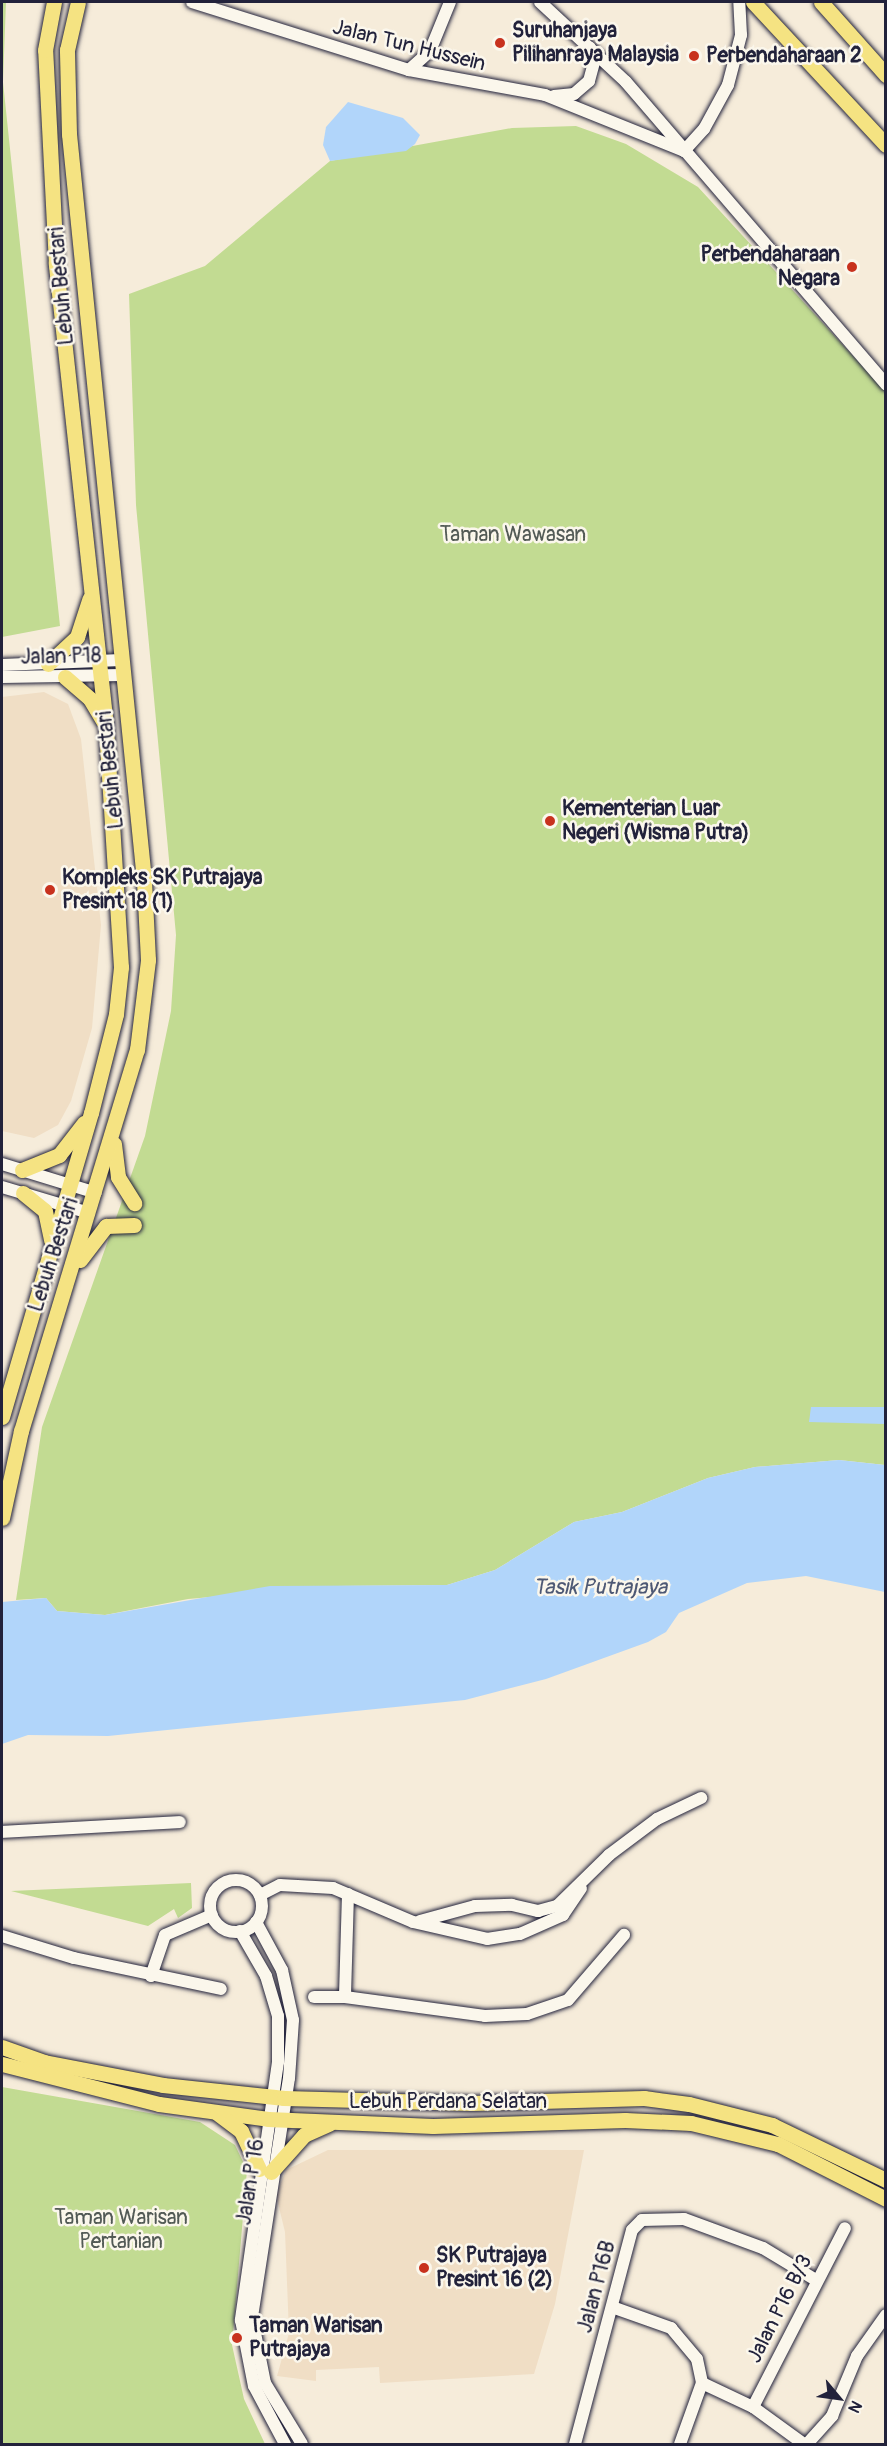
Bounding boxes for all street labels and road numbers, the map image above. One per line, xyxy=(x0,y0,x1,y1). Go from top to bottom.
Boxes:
street label: Jalan Tun Hussein xyxy=(330,15,488,77)
street label: Lebuh Bestari xyxy=(44,226,80,346)
street label: Jalan P18 xyxy=(20,644,102,670)
street label: Lebuh Bestari xyxy=(92,710,130,830)
street label: Lebuh Bestari xyxy=(24,1195,84,1315)
street label: Lebuh Perdana Selatan xyxy=(349,2089,547,2115)
street label: Jalan P 16 xyxy=(232,2137,270,2227)
street label: Jalan P16B xyxy=(573,2238,621,2336)
street label: Jalan P16 B/3 xyxy=(742,2251,818,2367)

